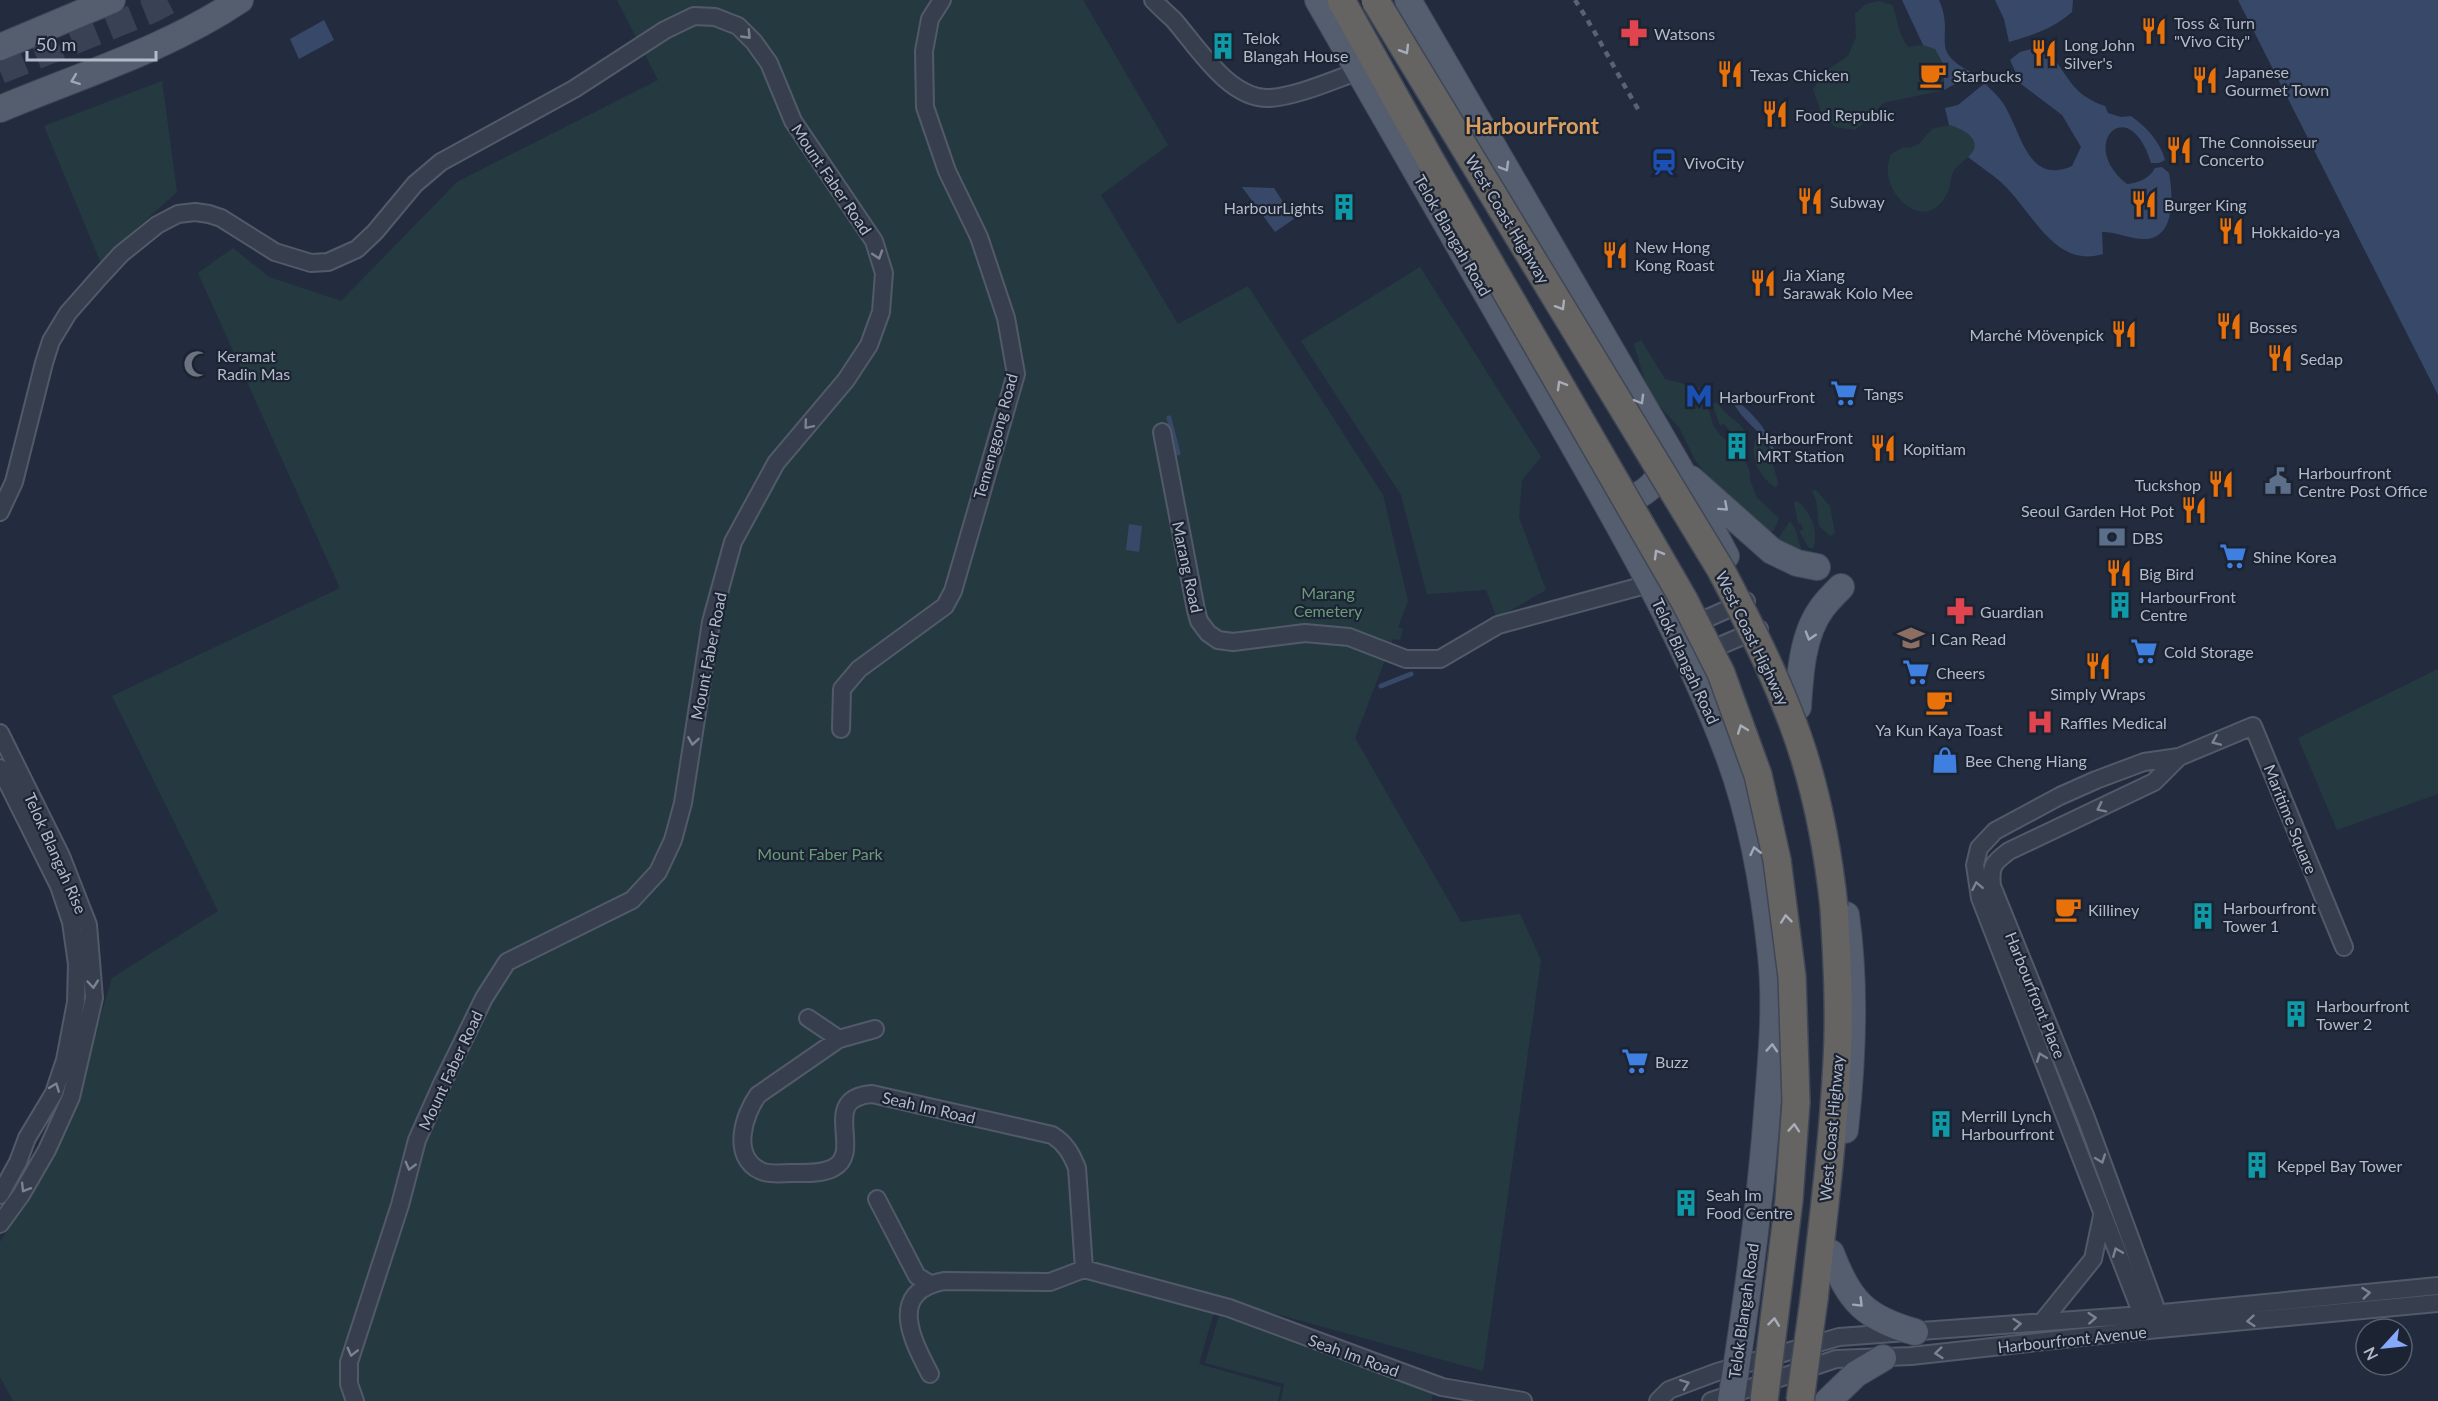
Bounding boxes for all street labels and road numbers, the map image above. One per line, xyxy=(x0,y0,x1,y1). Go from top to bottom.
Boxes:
street label: Mount Faber Road xyxy=(788,120,876,238)
street label: West Coast Highway xyxy=(1462,151,1554,287)
street label: Telok Blangah Road xyxy=(1411,171,1495,299)
street label: Temenggong Road xyxy=(969,371,1021,501)
street label: Marang Road xyxy=(1169,520,1207,614)
street label: West Coast Highway xyxy=(1712,568,1794,709)
street label: Mount Faber Road xyxy=(686,591,730,721)
street label: Telok Blangah Road xyxy=(1649,595,1723,727)
street label: Maritime Square xyxy=(2260,762,2322,876)
street label: Telok Blangah Rise xyxy=(21,790,91,916)
street label: Harbourfront Place xyxy=(2002,929,2070,1061)
street label: Mount Faber Road xyxy=(414,1007,486,1133)
street label: West Coast Highway xyxy=(1815,1053,1847,1202)
street label: Seah Im Road xyxy=(880,1087,978,1127)
street label: Telok Blangah Road xyxy=(1724,1242,1762,1380)
street label: Harbourfront Avenue xyxy=(1997,1322,2147,1356)
street label: Seah Im Road xyxy=(1306,1330,1402,1380)

